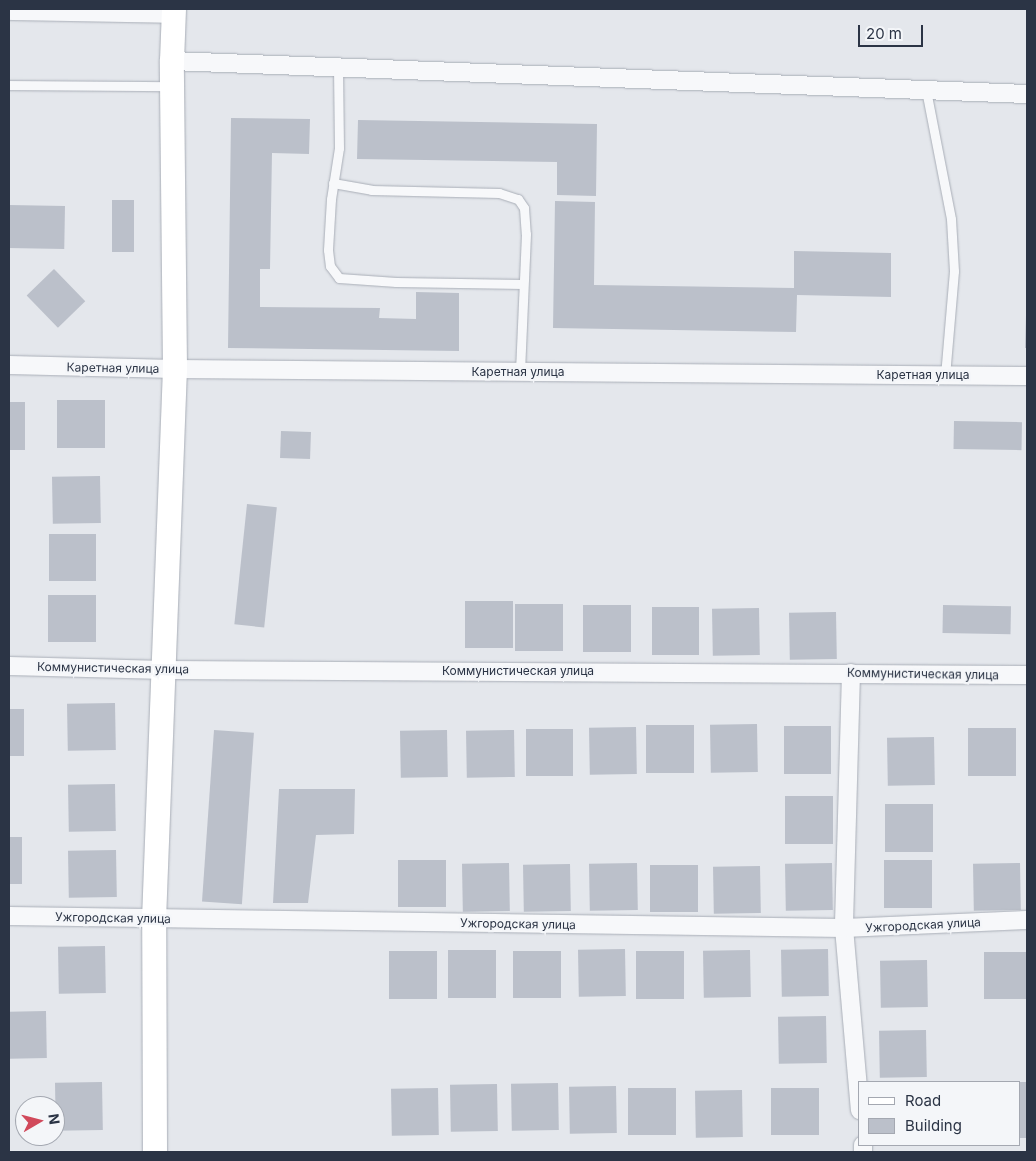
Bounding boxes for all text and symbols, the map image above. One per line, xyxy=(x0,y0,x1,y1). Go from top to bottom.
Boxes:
scale bar xyxy=(861,15,926,47)
text: 20 m xyxy=(866,24,902,43)
street label: Каретная улица xyxy=(66,360,160,376)
street label: Каретная улица xyxy=(472,365,564,379)
street label: Каретная улица xyxy=(877,368,969,382)
street label: Коммунистическая улица xyxy=(37,659,189,677)
street label: Коммунистическая улица xyxy=(442,664,594,678)
street label: Коммунистическая улица xyxy=(847,665,999,683)
street label: Ужгородская улица xyxy=(55,910,171,926)
street label: Ужгородская улица xyxy=(865,915,981,935)
street label: Ужгородская улица xyxy=(460,916,576,932)
legend xyxy=(858,1081,1021,1146)
text: Road xyxy=(905,1091,941,1110)
north arrow xyxy=(15,1096,65,1146)
text: N xyxy=(45,1113,64,1125)
text: Building xyxy=(905,1116,962,1135)

